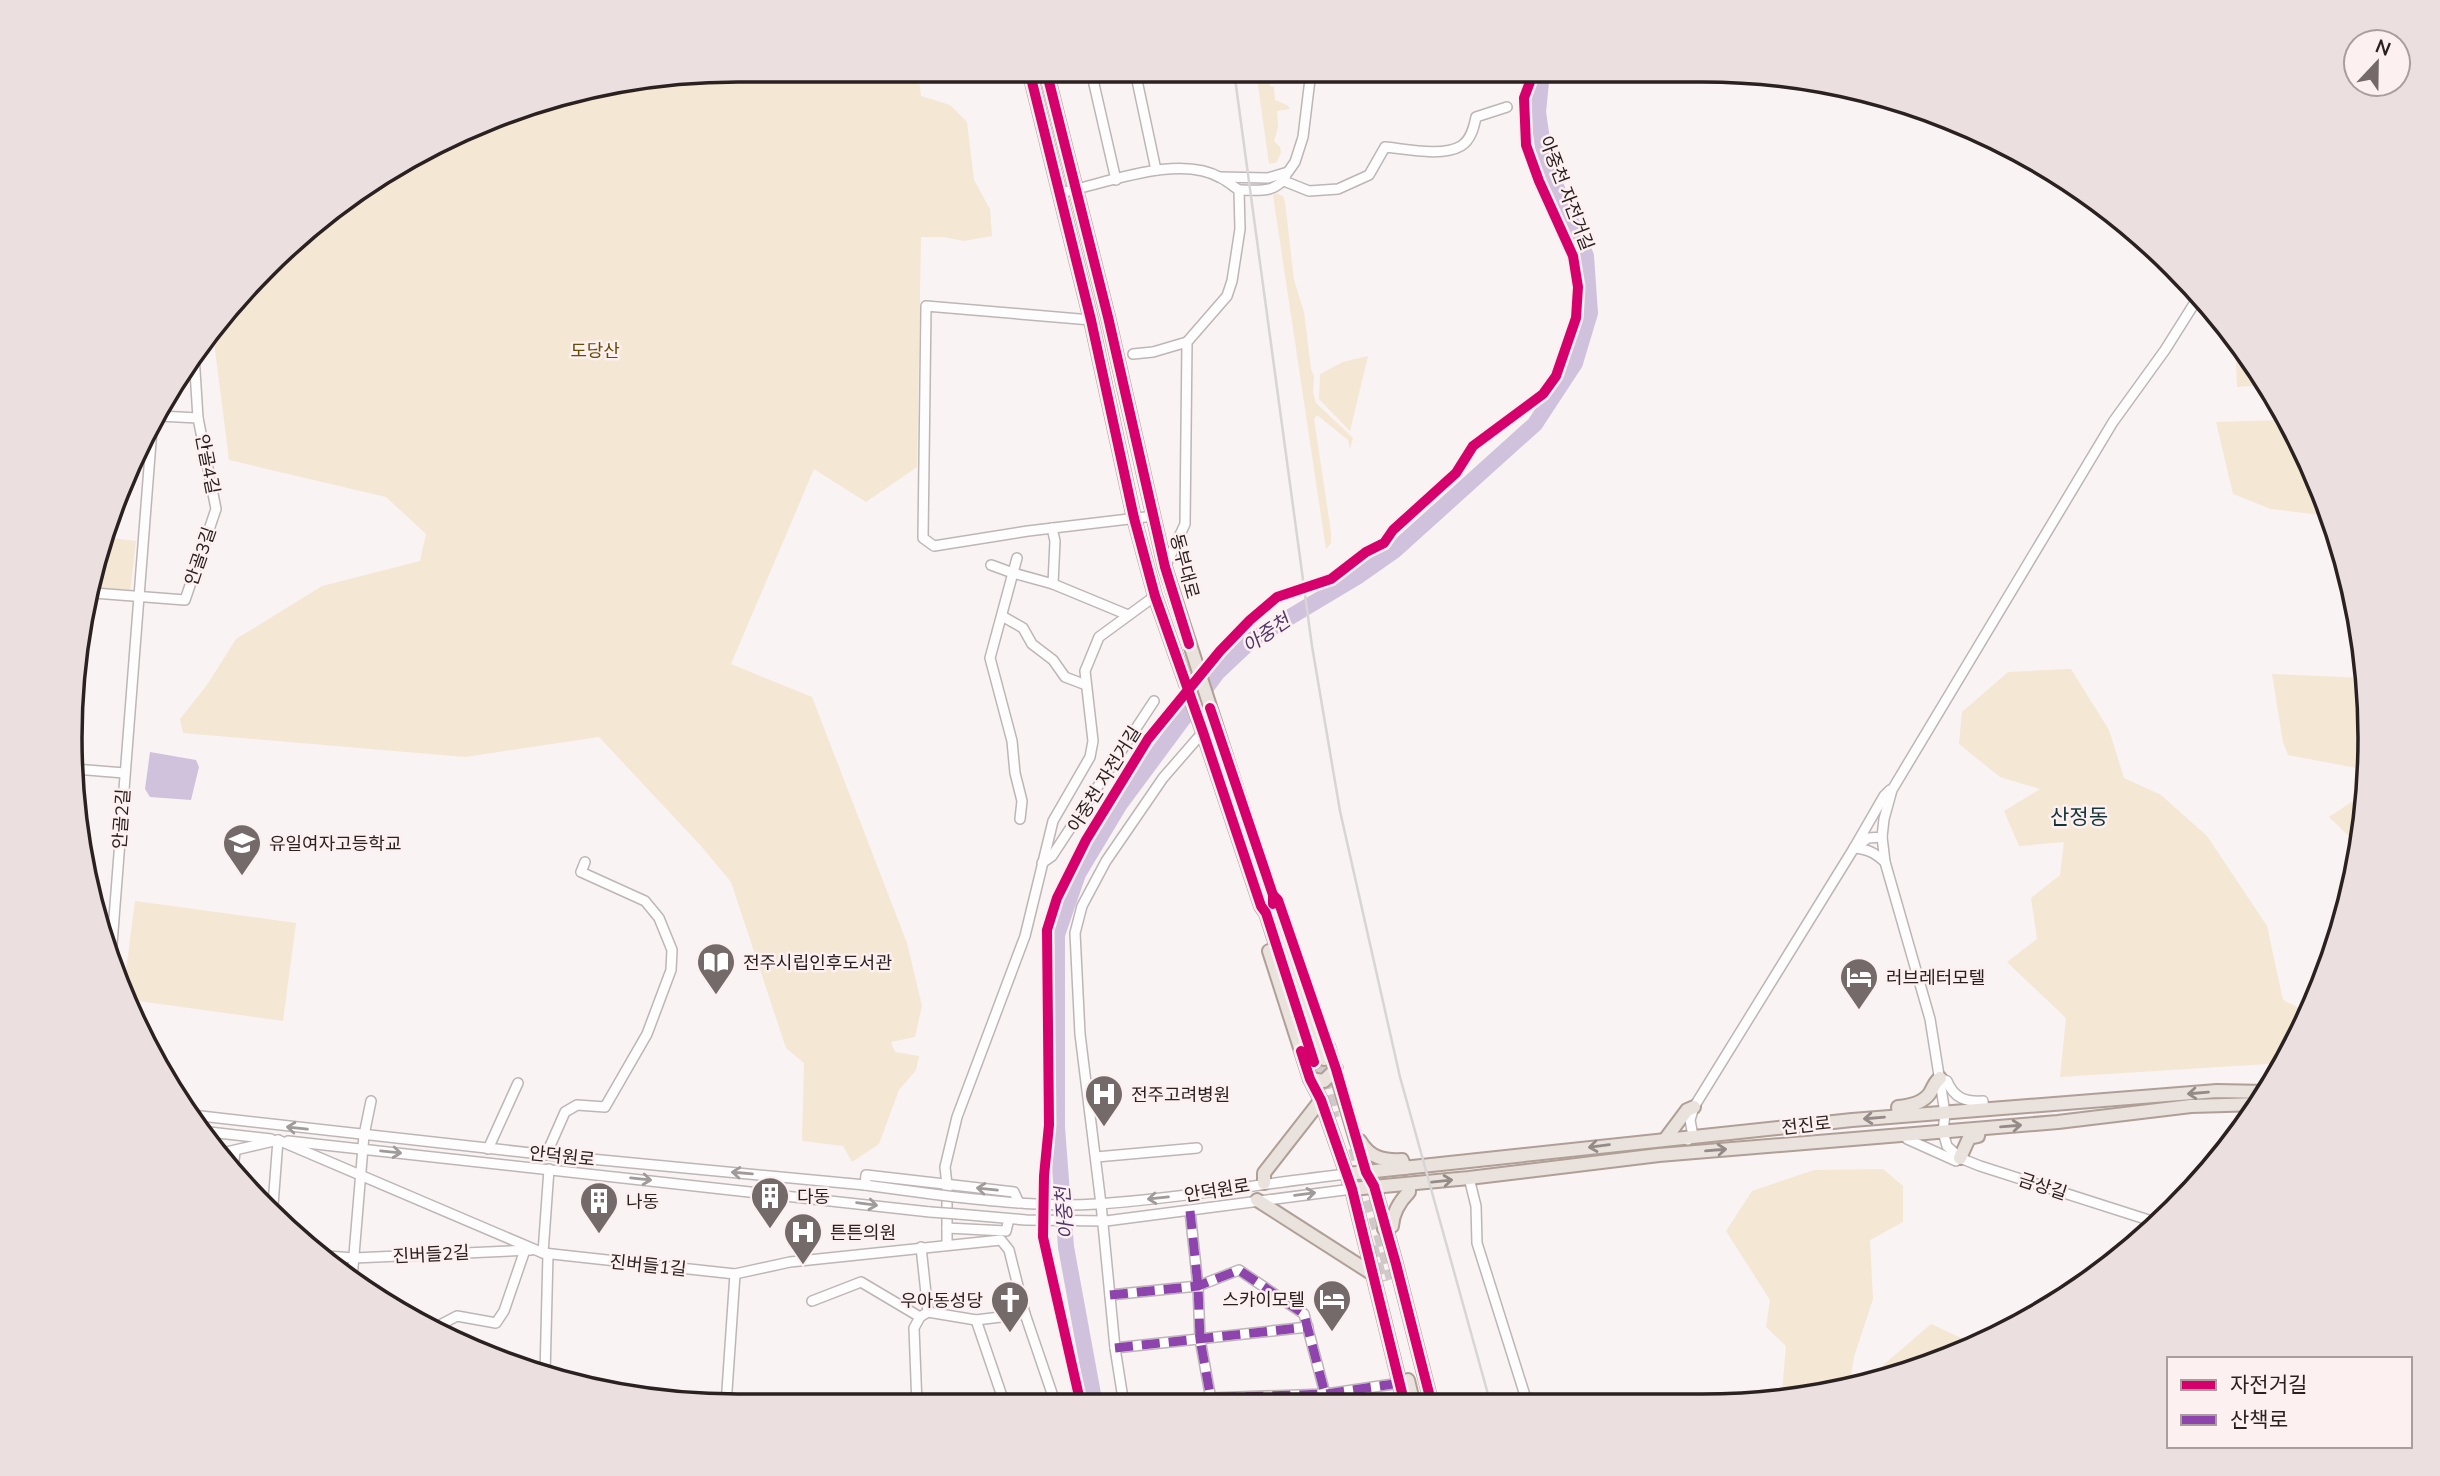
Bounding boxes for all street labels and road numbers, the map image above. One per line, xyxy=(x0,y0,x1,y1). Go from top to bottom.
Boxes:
street label: 아중천 자전거길 xyxy=(1535,133,1599,253)
street label: 안골4길 xyxy=(191,432,225,496)
street label: 안골3길 xyxy=(179,524,221,588)
street label: 동부대로 xyxy=(1165,531,1205,601)
street label: 아중천 자전거길 xyxy=(1062,722,1146,836)
street label: 안골2길 xyxy=(107,788,135,850)
street label: 전진로 xyxy=(1780,1111,1832,1139)
street label: 안덕원로 xyxy=(528,1141,596,1171)
street label: 금상길 xyxy=(2016,1167,2070,1205)
street label: 안덕원로 xyxy=(1182,1173,1252,1207)
street label: 진버들2길 xyxy=(392,1240,470,1268)
street label: 진버들1길 xyxy=(608,1250,688,1280)

